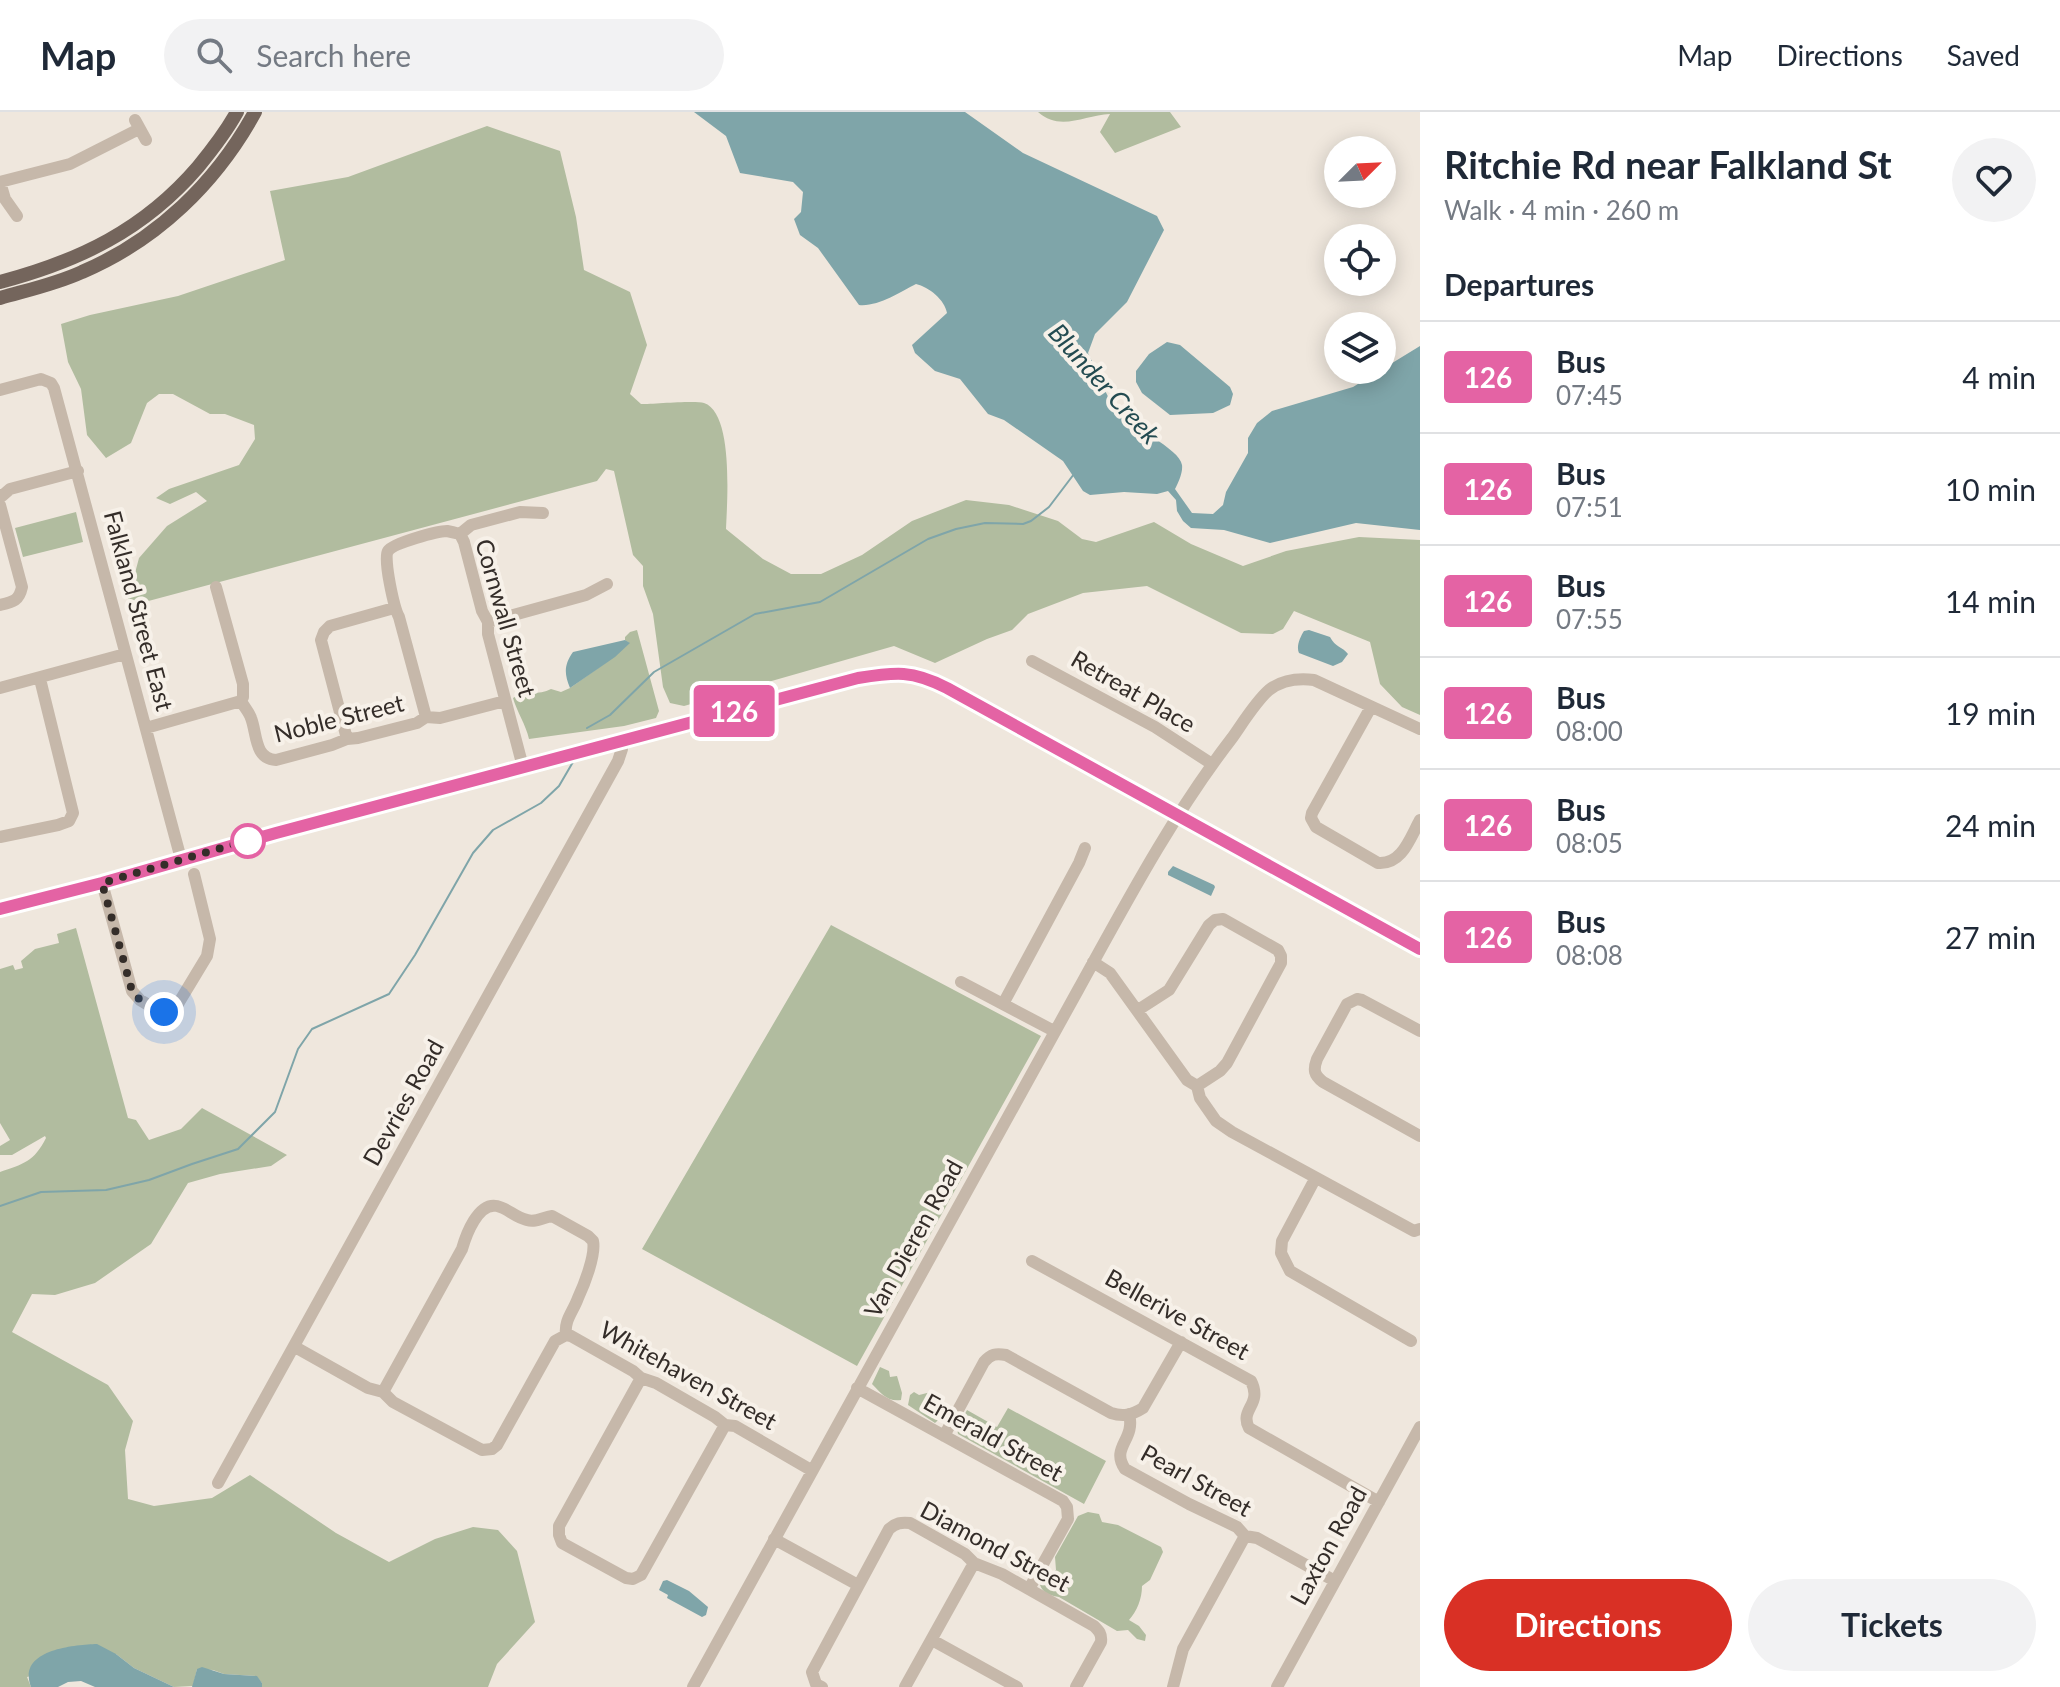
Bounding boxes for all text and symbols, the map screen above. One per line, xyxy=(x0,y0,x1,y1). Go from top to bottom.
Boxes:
search box xyxy=(164,19,724,91)
text: Map xyxy=(40,32,116,78)
icon: search xyxy=(192,33,236,77)
text: Search here xyxy=(256,37,411,73)
text: Map xyxy=(1677,38,1732,72)
text: Directions xyxy=(1776,38,1903,72)
text: Saved xyxy=(1947,38,2020,72)
north arrow xyxy=(1324,136,1396,208)
map controls xyxy=(1324,136,1396,384)
button: heart xyxy=(1952,138,2036,222)
text: Ritchie Rd near Falkland St xyxy=(1444,141,1892,187)
text: Walk · 4 min · 260 m xyxy=(1444,194,1679,226)
button: locate xyxy=(1324,224,1396,296)
text: Departures xyxy=(1444,266,1594,302)
button: layers xyxy=(1324,312,1396,384)
water label: Blunder Creek xyxy=(1042,316,1168,451)
text: Bus xyxy=(1556,343,1606,379)
text: 4 min xyxy=(1962,359,2036,395)
text: 126 xyxy=(1464,360,1512,394)
text: 07:45 xyxy=(1556,379,1623,411)
text: Bus xyxy=(1556,455,1606,491)
text: 10 min xyxy=(1945,471,2036,507)
text: 126 xyxy=(1464,472,1512,506)
text: 07:51 xyxy=(1556,491,1623,523)
street label: Falkland Street East xyxy=(99,507,180,714)
street label: Cornwall Street xyxy=(470,535,543,700)
text: Bus xyxy=(1556,567,1606,603)
text: 14 min xyxy=(1945,583,2036,619)
text: 126 xyxy=(1464,584,1512,618)
text: 07:55 xyxy=(1556,603,1623,635)
street label: Retreat Place xyxy=(1066,643,1201,738)
text: Bus xyxy=(1556,679,1606,715)
line badge: 126 xyxy=(688,685,780,737)
street label: Noble Street xyxy=(271,687,407,748)
text: 126 xyxy=(710,694,758,728)
text: 19 min xyxy=(1945,695,2036,731)
text: 126 xyxy=(1464,696,1512,730)
text: 08:00 xyxy=(1556,715,1623,747)
text: Bus xyxy=(1556,791,1606,827)
text: 24 min xyxy=(1945,807,2036,843)
text: 126 xyxy=(1464,808,1512,842)
unlabelled marker xyxy=(231,824,265,858)
text: 08:05 xyxy=(1556,827,1623,859)
text: Bus xyxy=(1556,903,1606,939)
text: 27 min xyxy=(1945,919,2036,955)
text: 126 xyxy=(1464,920,1512,954)
text: 08:08 xyxy=(1556,939,1623,971)
your location xyxy=(144,992,184,1032)
street label: Devries Road xyxy=(356,1034,449,1170)
street label: Van Dieren Road xyxy=(857,1154,968,1322)
street label: Bellerive Street xyxy=(1100,1262,1255,1365)
street label: Whitehaven Street xyxy=(595,1314,783,1435)
street label: Emerald Street xyxy=(919,1386,1069,1487)
street label: Pearl Street xyxy=(1136,1437,1257,1522)
street label: Laxton Road xyxy=(1283,1481,1372,1610)
street label: Diamond Street xyxy=(916,1494,1076,1597)
button: Directions xyxy=(1444,1579,1732,1671)
button: Tickets xyxy=(1748,1579,2036,1671)

